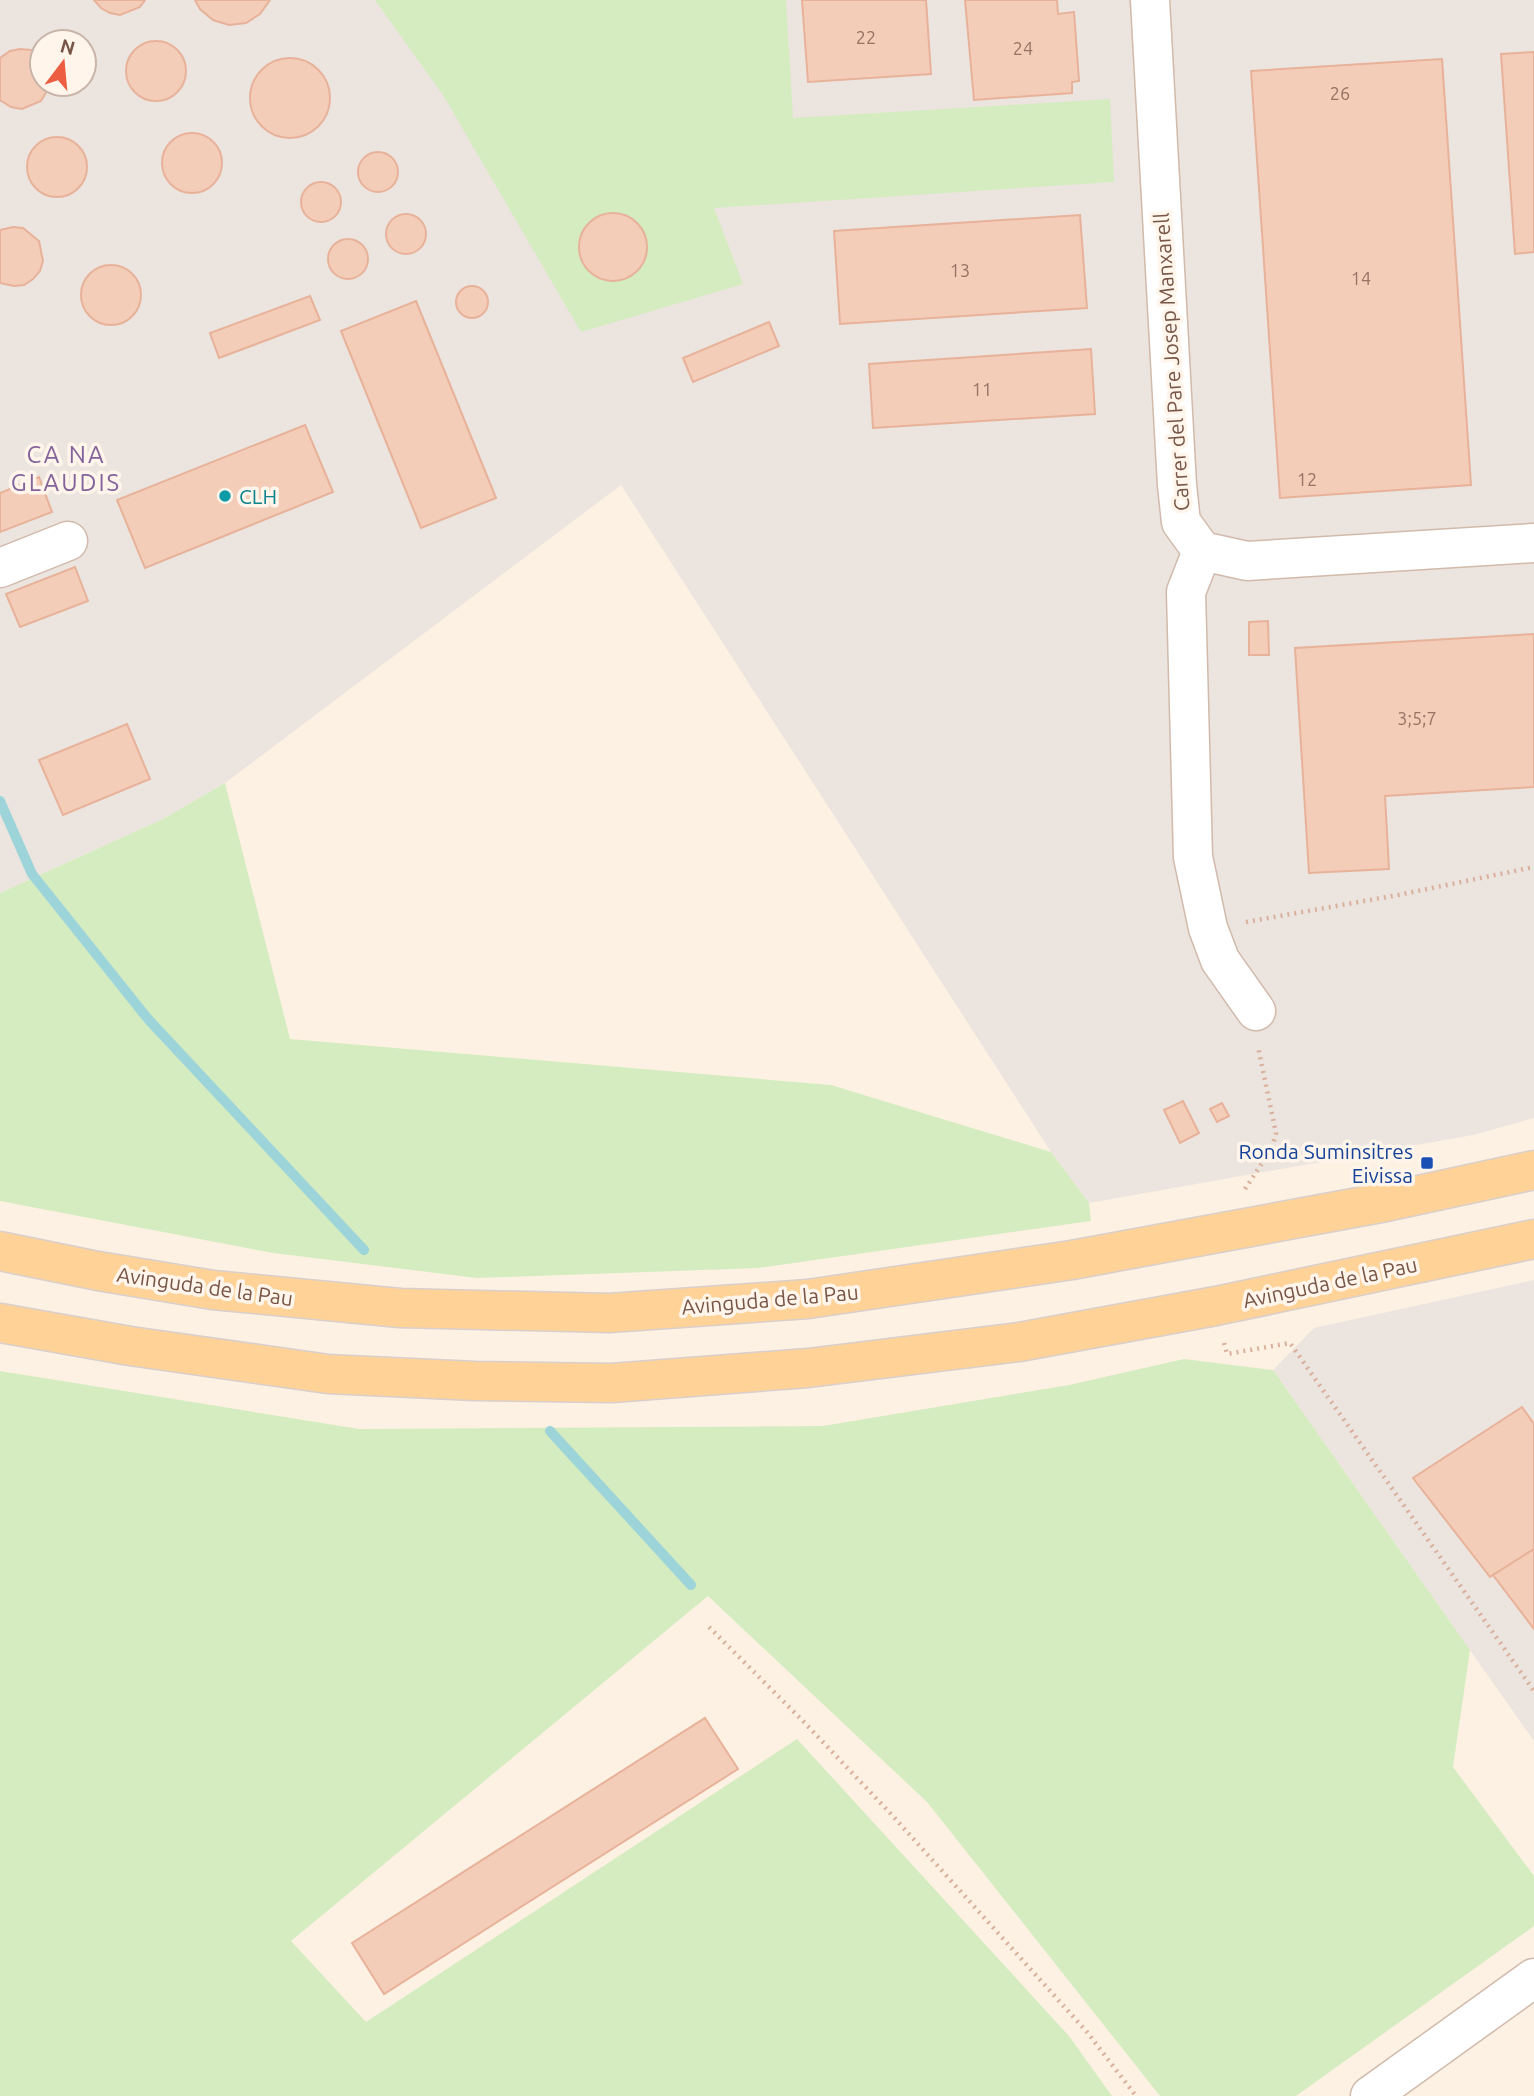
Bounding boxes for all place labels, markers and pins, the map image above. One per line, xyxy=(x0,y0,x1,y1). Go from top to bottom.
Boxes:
place label: CLH xyxy=(239,484,277,508)
marker: CLH xyxy=(217,488,233,504)
place label: Ronda Suminsitres Eivissa xyxy=(1238,1139,1413,1187)
marker: Ronda Suminsitres Eivissa xyxy=(1419,1155,1435,1171)

